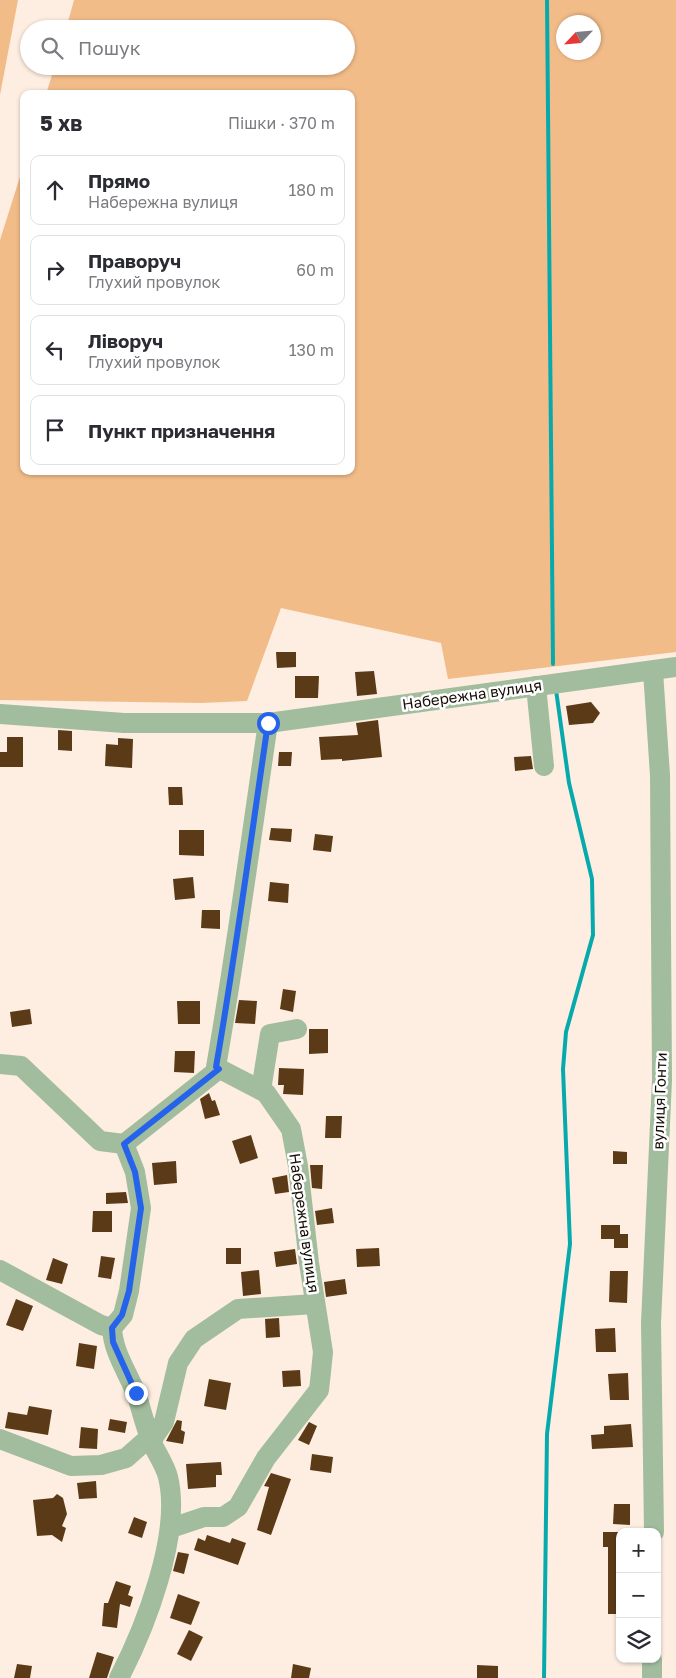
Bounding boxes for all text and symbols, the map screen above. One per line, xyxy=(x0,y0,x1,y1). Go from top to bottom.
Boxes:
north arrow xyxy=(556,15,601,60)
search box xyxy=(20,20,355,75)
icon: search xyxy=(38,34,66,62)
text: Пошук xyxy=(78,36,141,59)
text: 5 хв xyxy=(40,110,82,136)
text: Пішки · 370 m xyxy=(228,113,335,133)
text: Прямо xyxy=(88,169,150,192)
icon: ahead xyxy=(41,176,69,204)
text: 180 m xyxy=(288,180,334,200)
text: Набережна вулиця xyxy=(88,192,238,212)
text: Праворуч xyxy=(88,249,181,272)
icon: right xyxy=(41,256,69,284)
text: 60 m xyxy=(296,260,334,280)
text: Глухий провулок xyxy=(88,272,221,292)
text: Ліворуч xyxy=(88,329,163,352)
icon: left xyxy=(41,336,69,364)
text: 130 m xyxy=(289,340,334,360)
text: Глухий провулок xyxy=(88,352,221,372)
icon: arrive xyxy=(41,416,69,444)
text: Пункт призначення xyxy=(88,419,275,442)
street label: Набережна вулиця xyxy=(401,675,543,713)
route start xyxy=(257,712,280,735)
street label: вулиця Гонти xyxy=(648,1052,670,1150)
street label: Набережна вулиця xyxy=(286,1152,324,1294)
route end xyxy=(125,1382,148,1405)
map controls xyxy=(616,1528,661,1663)
button: + xyxy=(616,1528,661,1573)
button: − xyxy=(616,1573,661,1618)
button: layers xyxy=(616,1618,661,1663)

